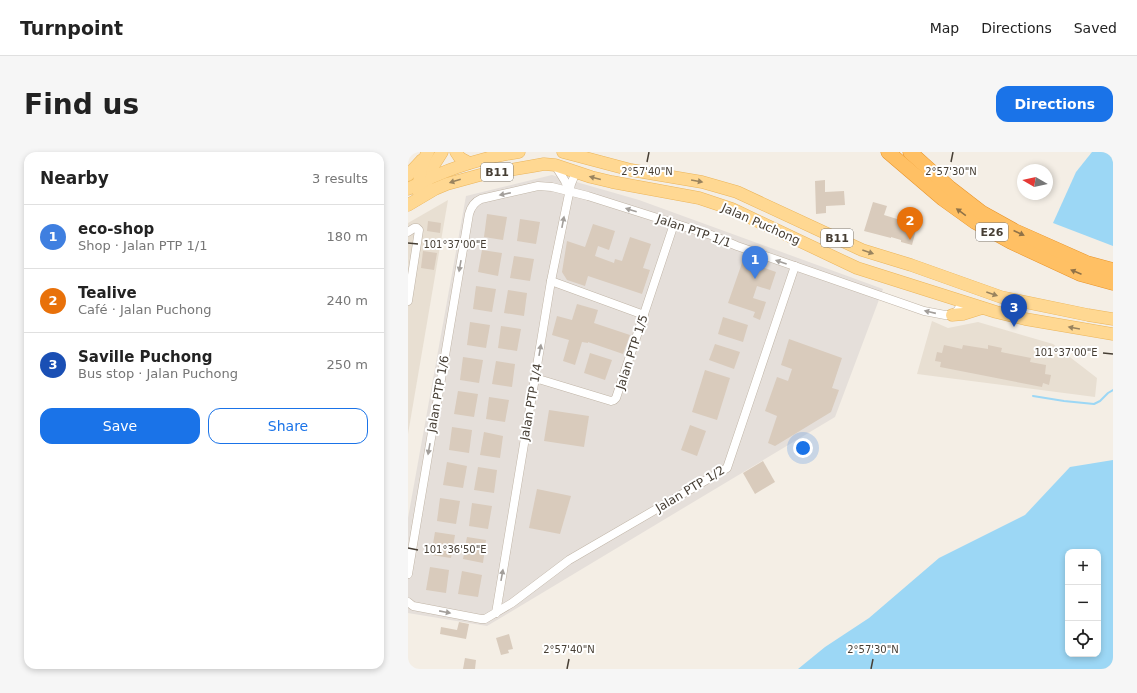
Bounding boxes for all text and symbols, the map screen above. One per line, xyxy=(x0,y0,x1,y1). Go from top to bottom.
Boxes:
text: Turnpoint xyxy=(20,17,123,39)
text: Map xyxy=(930,20,959,36)
text: Directions xyxy=(981,20,1052,36)
text: Saved xyxy=(1074,20,1117,36)
button: Directions xyxy=(996,86,1113,122)
text: Find us xyxy=(24,88,139,121)
road number: B11 xyxy=(481,163,513,181)
north arrow xyxy=(1017,164,1053,200)
text: 2°57'40"N xyxy=(621,166,673,177)
text: 2°57'30"N xyxy=(925,166,977,177)
text: Nearby xyxy=(40,168,109,188)
text: 3 results xyxy=(312,171,368,186)
one-way arrow xyxy=(589,175,601,181)
one-way arrow xyxy=(449,178,461,184)
one-way arrow xyxy=(691,178,703,184)
one-way arrow xyxy=(499,191,512,197)
street label: Jalan Puchong xyxy=(719,200,802,248)
one-way arrow xyxy=(625,207,637,213)
pin: 2 xyxy=(897,207,923,240)
one-way arrow xyxy=(955,208,966,216)
street label: Jalan PTP 1/1 xyxy=(654,211,733,250)
one-way arrow xyxy=(561,216,567,228)
text: eco-shop xyxy=(78,220,154,238)
road number: E26 xyxy=(976,223,1008,241)
text: 1 xyxy=(48,229,58,244)
text: 180 m xyxy=(326,229,368,244)
road number: B11 xyxy=(821,229,853,247)
one-way arrow xyxy=(1014,230,1025,236)
text: Shop · Jalan PTP 1/1 xyxy=(78,238,208,253)
text: 101°37'00"E xyxy=(423,239,487,250)
pin: 1 xyxy=(742,246,768,279)
one-way arrow xyxy=(863,250,875,256)
one-way arrow xyxy=(774,258,786,264)
one-way arrow xyxy=(457,260,463,272)
one-way arrow xyxy=(1069,268,1081,274)
text: Tealive xyxy=(78,284,137,302)
one-way arrow xyxy=(986,291,998,297)
text: 2 xyxy=(48,293,58,308)
text: 240 m xyxy=(326,293,368,308)
pin: 3 xyxy=(1001,294,1027,327)
text: Café · Jalan Puchong xyxy=(78,302,211,317)
one-way arrow xyxy=(924,309,936,315)
street label: Jalan PTP 1/5 xyxy=(613,313,651,392)
one-way arrow xyxy=(1068,325,1081,331)
one-way arrow xyxy=(537,344,543,356)
text: 101°37'00"E xyxy=(1034,347,1098,358)
text: Saville Puchong xyxy=(78,348,213,366)
street label: Jalan PTP 1/6 xyxy=(424,354,452,435)
text: 3 xyxy=(48,357,58,372)
text: 250 m xyxy=(326,357,368,372)
street label: Jalan PTP 1/4 xyxy=(517,362,545,443)
text: Bus stop · Jalan Puchong xyxy=(78,366,238,381)
button: Save xyxy=(40,408,200,444)
button: Share xyxy=(208,408,368,444)
your location xyxy=(793,438,813,458)
one-way arrow xyxy=(426,443,432,455)
street label: Jalan PTP 1/2 xyxy=(652,463,727,516)
text: 101°36'50"E xyxy=(423,544,487,555)
map controls xyxy=(1065,549,1101,657)
button: + xyxy=(1065,549,1101,585)
one-way arrow xyxy=(499,569,505,581)
button: − xyxy=(1065,585,1101,621)
one-way arrow xyxy=(439,610,451,616)
button: locate xyxy=(1065,621,1101,657)
text: 2°57'40"N xyxy=(543,644,595,655)
text: 2°57'30"N xyxy=(847,644,899,655)

